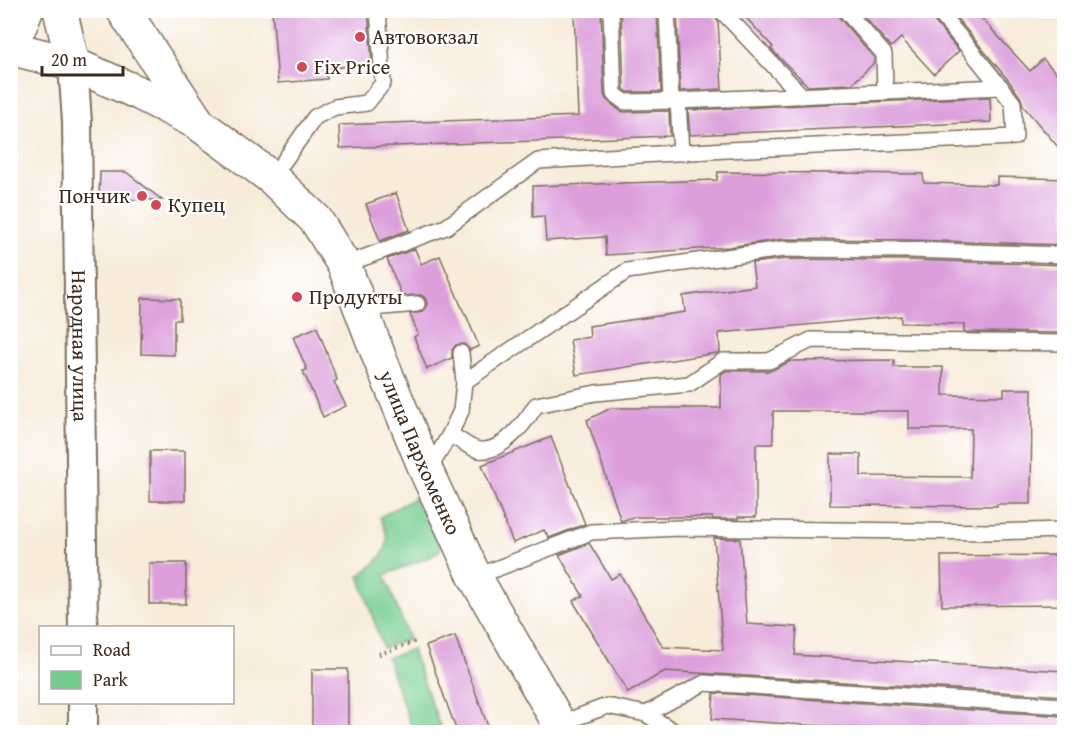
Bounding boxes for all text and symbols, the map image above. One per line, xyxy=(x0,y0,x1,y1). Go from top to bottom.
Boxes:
place label: Автовокзал xyxy=(372,21,479,52)
marker: Автовокзал xyxy=(353,30,367,44)
scale bar xyxy=(42,39,123,77)
text: 20 m xyxy=(51,46,87,73)
place label: Fix Price xyxy=(314,51,391,82)
marker: Fix Price xyxy=(295,60,309,74)
place label: Пончик xyxy=(59,180,130,211)
marker: Пончик xyxy=(135,189,149,203)
place label: Купец xyxy=(168,189,225,220)
marker: Купец xyxy=(149,198,163,212)
street label: Народная улица xyxy=(64,270,97,422)
place label: Продукты xyxy=(309,281,403,312)
marker: Продукты xyxy=(290,290,304,304)
street label: улица Пархоменко xyxy=(371,364,469,540)
legend xyxy=(39,626,234,704)
text: Road xyxy=(93,636,131,663)
text: Park xyxy=(93,666,129,693)

